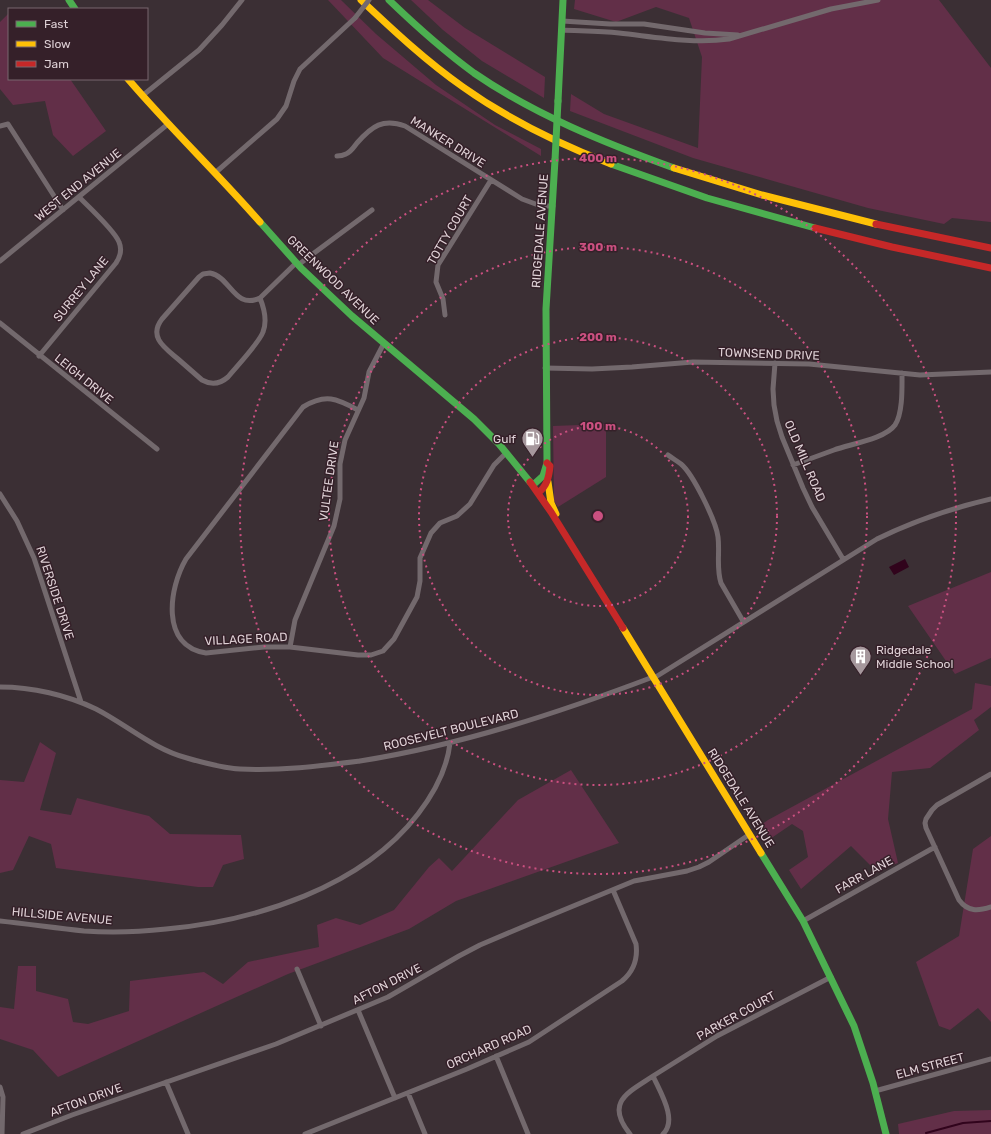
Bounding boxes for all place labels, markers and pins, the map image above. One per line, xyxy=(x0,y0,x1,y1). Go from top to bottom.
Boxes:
fuel station icon: Gulf xyxy=(519,426,545,459)
place label: Gulf xyxy=(493,432,516,446)
centre of rings xyxy=(591,509,605,523)
place label: Ridgedale Middle School xyxy=(876,643,953,671)
building icon: Ridgedale Middle School xyxy=(847,644,873,677)

